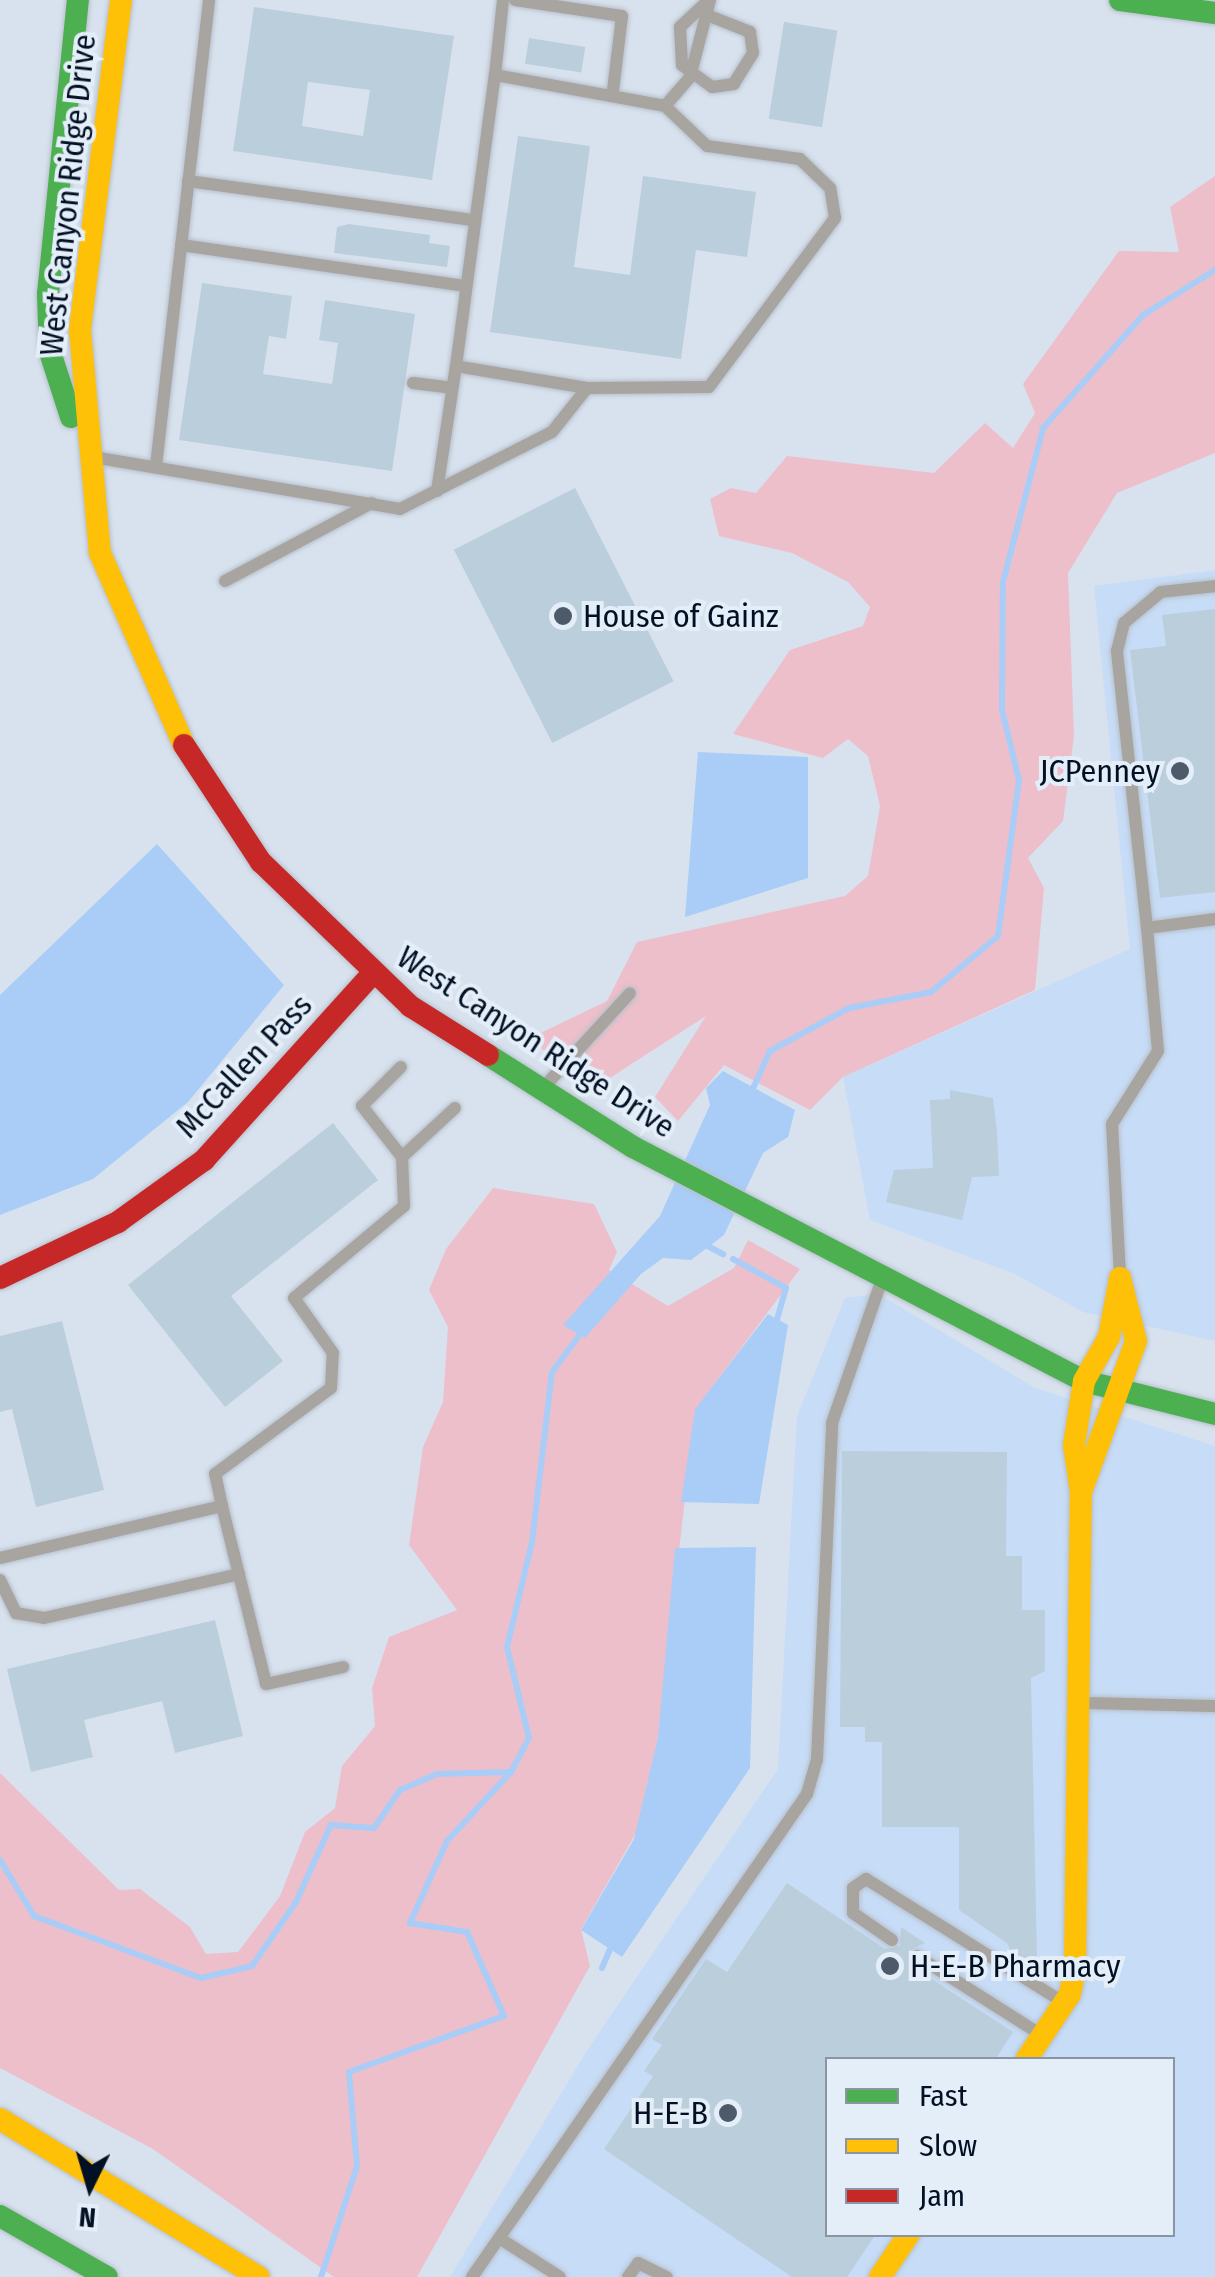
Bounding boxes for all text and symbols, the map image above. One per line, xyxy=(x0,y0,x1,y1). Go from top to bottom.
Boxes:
street label: West Canyon Ridge Drive xyxy=(32,32,104,358)
place label: House of Gainz xyxy=(583,597,779,635)
marker: House of Gainz xyxy=(552,605,574,627)
place label: JCPenney xyxy=(1040,752,1160,790)
marker: JCPenney xyxy=(1169,760,1191,782)
street label: West Canyon Ridge Drive xyxy=(390,938,682,1146)
street label: McCallen Pass xyxy=(168,986,320,1146)
place label: H-E-B Pharmacy xyxy=(910,1947,1120,1985)
marker: H-E-B Pharmacy xyxy=(879,1955,901,1977)
legend xyxy=(825,2057,1175,2237)
text: Fast xyxy=(919,2078,967,2114)
place label: H-E-B xyxy=(633,2094,708,2132)
marker: H-E-B xyxy=(717,2102,739,2124)
text: Slow xyxy=(919,2128,977,2164)
north arrow xyxy=(40,2137,140,2237)
text: Jam xyxy=(919,2178,965,2214)
text: N xyxy=(78,2200,97,2235)

